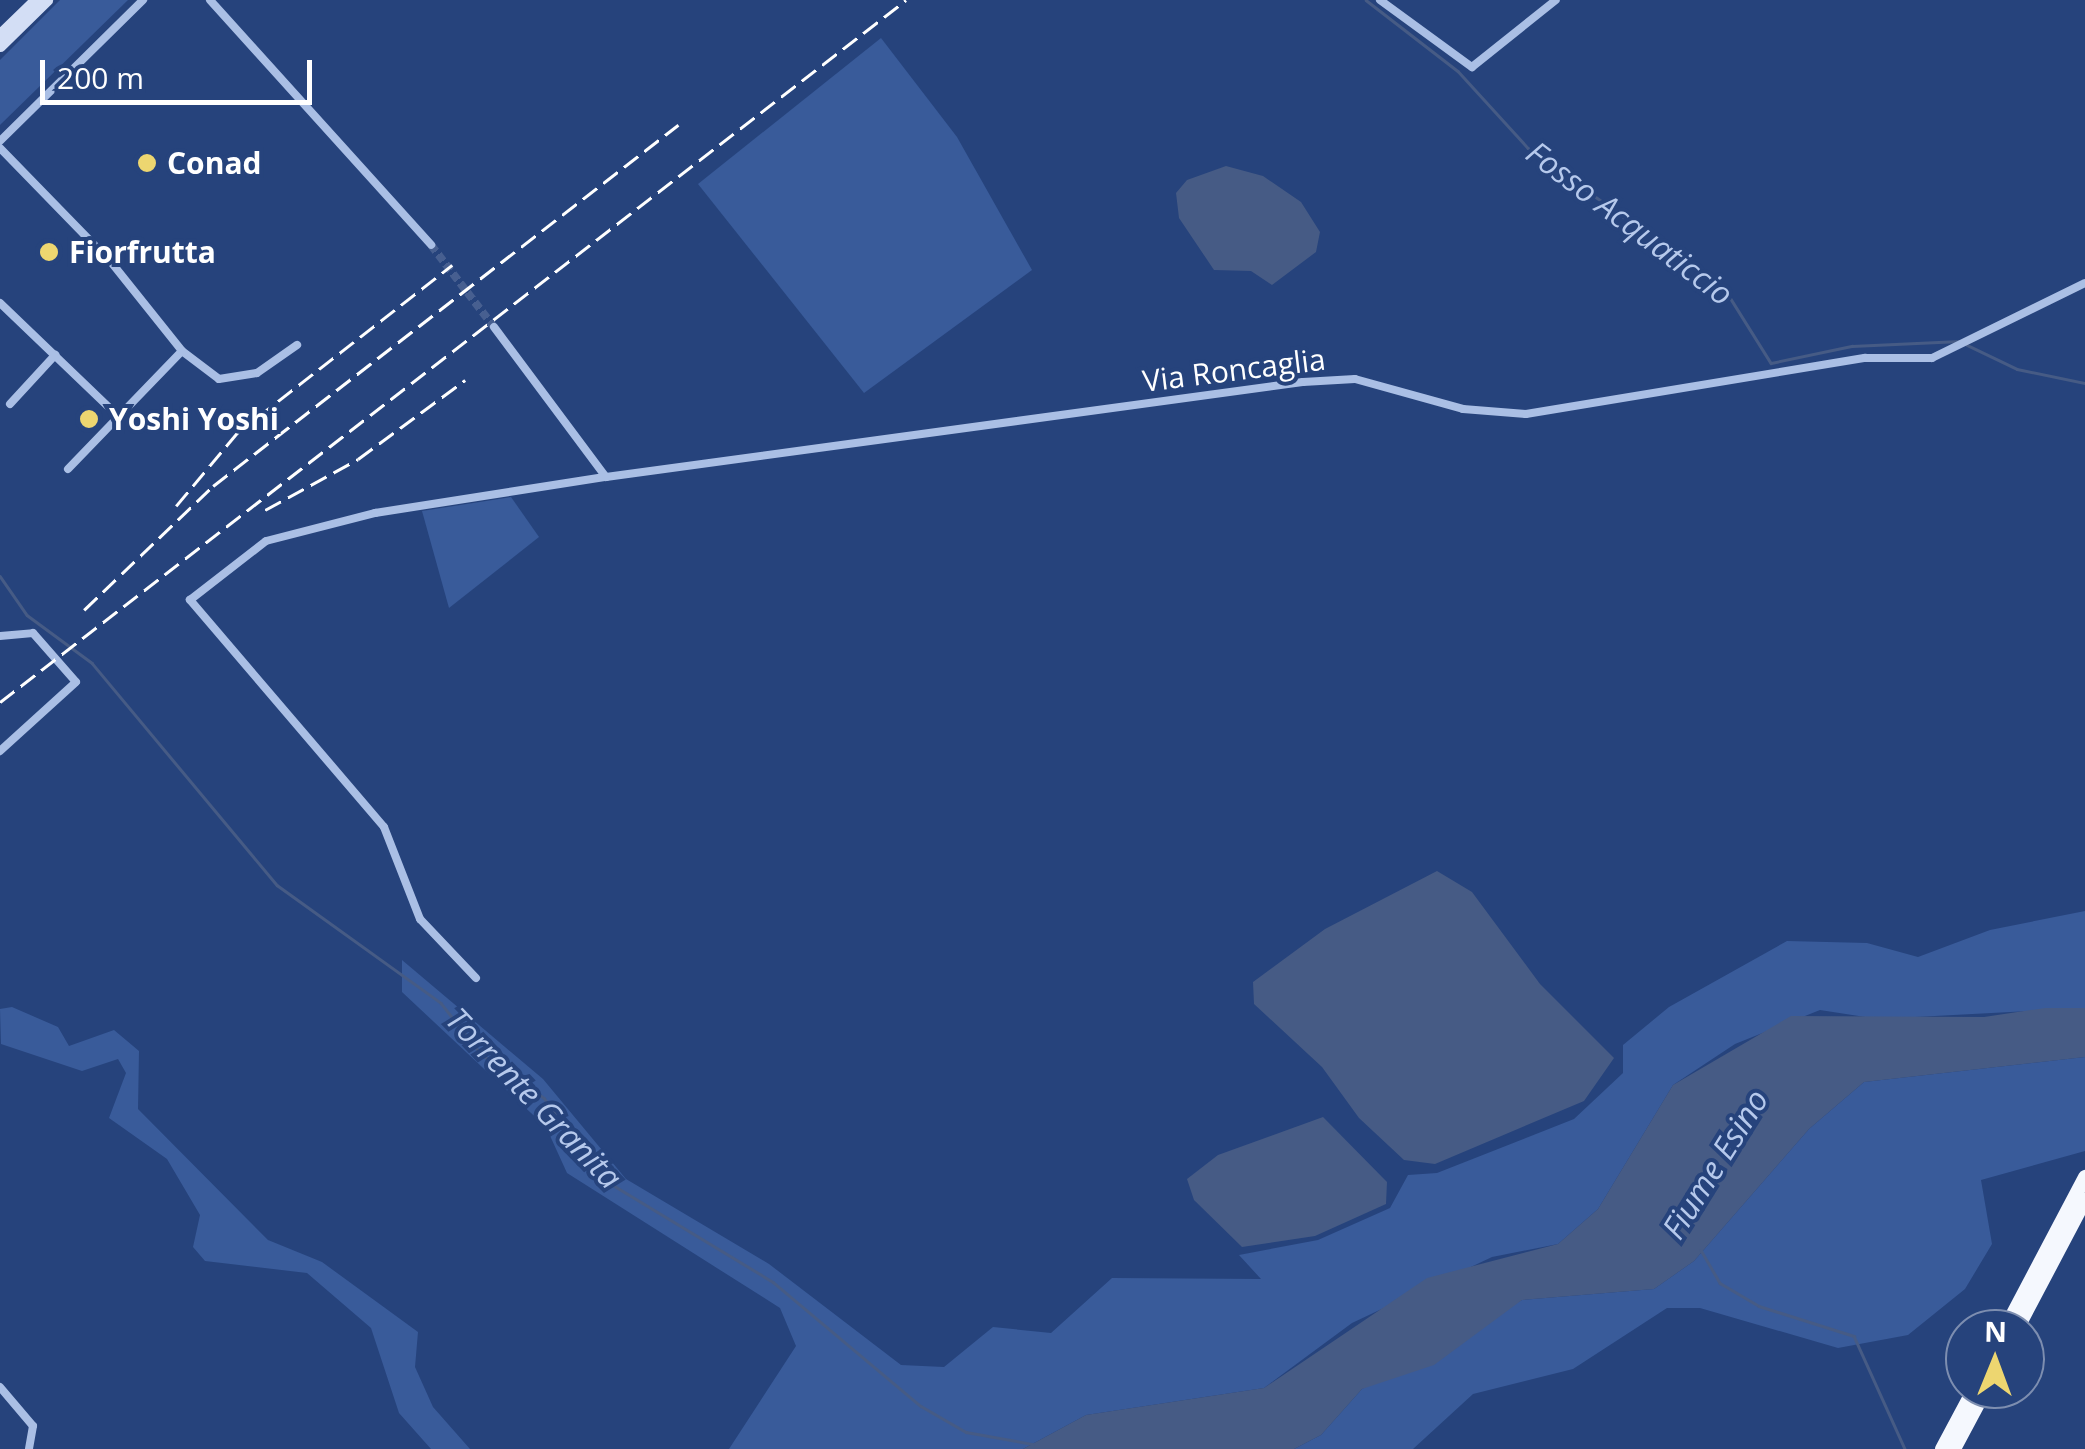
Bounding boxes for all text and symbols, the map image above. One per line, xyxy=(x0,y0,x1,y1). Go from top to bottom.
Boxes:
scale bar xyxy=(45,40,318,102)
text: 200 m xyxy=(57,57,144,98)
water label: Fosso Acquaticcio xyxy=(1519,133,1741,313)
place label: Conad xyxy=(167,145,262,181)
marker: Conad xyxy=(136,152,158,174)
place label: Fiorfrutta xyxy=(69,234,216,270)
marker: Fiorfrutta xyxy=(38,241,60,263)
street label: Via Roncaglia xyxy=(1140,341,1328,399)
place label: Yoshi Yoshi xyxy=(109,401,279,437)
marker: Yoshi Yoshi xyxy=(78,408,100,430)
water label: Torrente Granita xyxy=(438,1000,630,1196)
water label: Fiume Esino xyxy=(1654,1082,1776,1246)
north arrow xyxy=(1945,1309,2045,1409)
text: N xyxy=(1984,1312,2007,1350)

